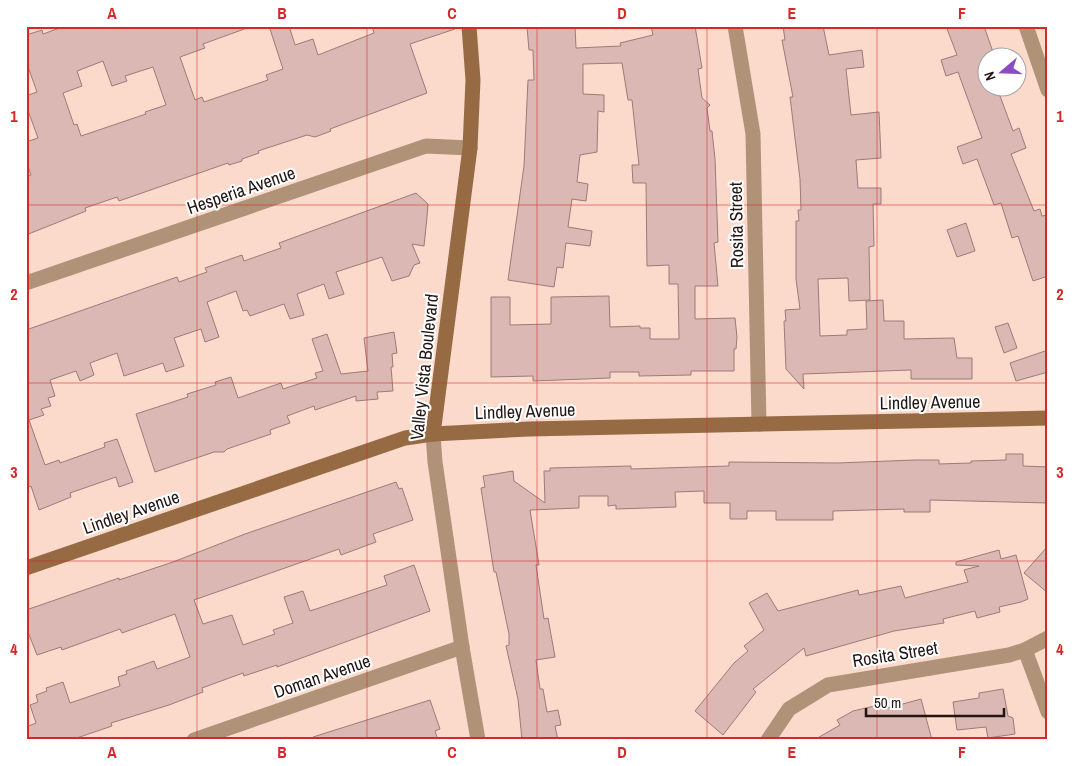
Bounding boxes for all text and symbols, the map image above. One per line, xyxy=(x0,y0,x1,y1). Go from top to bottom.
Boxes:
text: A xyxy=(107,2,117,24)
text: B xyxy=(277,2,287,24)
text: C xyxy=(447,2,457,24)
text: D xyxy=(617,2,627,24)
text: E xyxy=(788,2,797,24)
text: F xyxy=(958,2,966,24)
north arrow xyxy=(976,48,1026,98)
text: N xyxy=(980,69,1000,83)
text: 1 xyxy=(10,105,18,127)
text: 1 xyxy=(1056,105,1064,127)
street label: Hesperia Avenue xyxy=(184,160,298,220)
street label: Rosita Street xyxy=(723,182,749,268)
text: 2 xyxy=(10,283,18,305)
text: 2 xyxy=(1056,283,1064,305)
street label: Valley Vista Boulevard xyxy=(404,293,444,441)
street label: Lindley Avenue xyxy=(879,389,981,415)
street label: Lindley Avenue xyxy=(474,397,576,425)
text: 3 xyxy=(10,461,18,483)
text: 3 xyxy=(1056,461,1064,483)
street label: Lindley Avenue xyxy=(79,484,183,540)
street label: Rosita Street xyxy=(850,635,940,673)
text: 4 xyxy=(10,638,18,660)
text: 4 xyxy=(1056,638,1064,660)
street label: Doman Avenue xyxy=(270,648,374,704)
scale bar xyxy=(866,686,1004,718)
text: 50 m xyxy=(874,692,901,713)
text: A xyxy=(107,741,117,763)
text: B xyxy=(277,741,287,763)
text: C xyxy=(447,741,457,763)
text: D xyxy=(617,741,627,763)
text: E xyxy=(788,741,797,763)
text: F xyxy=(958,741,966,763)

